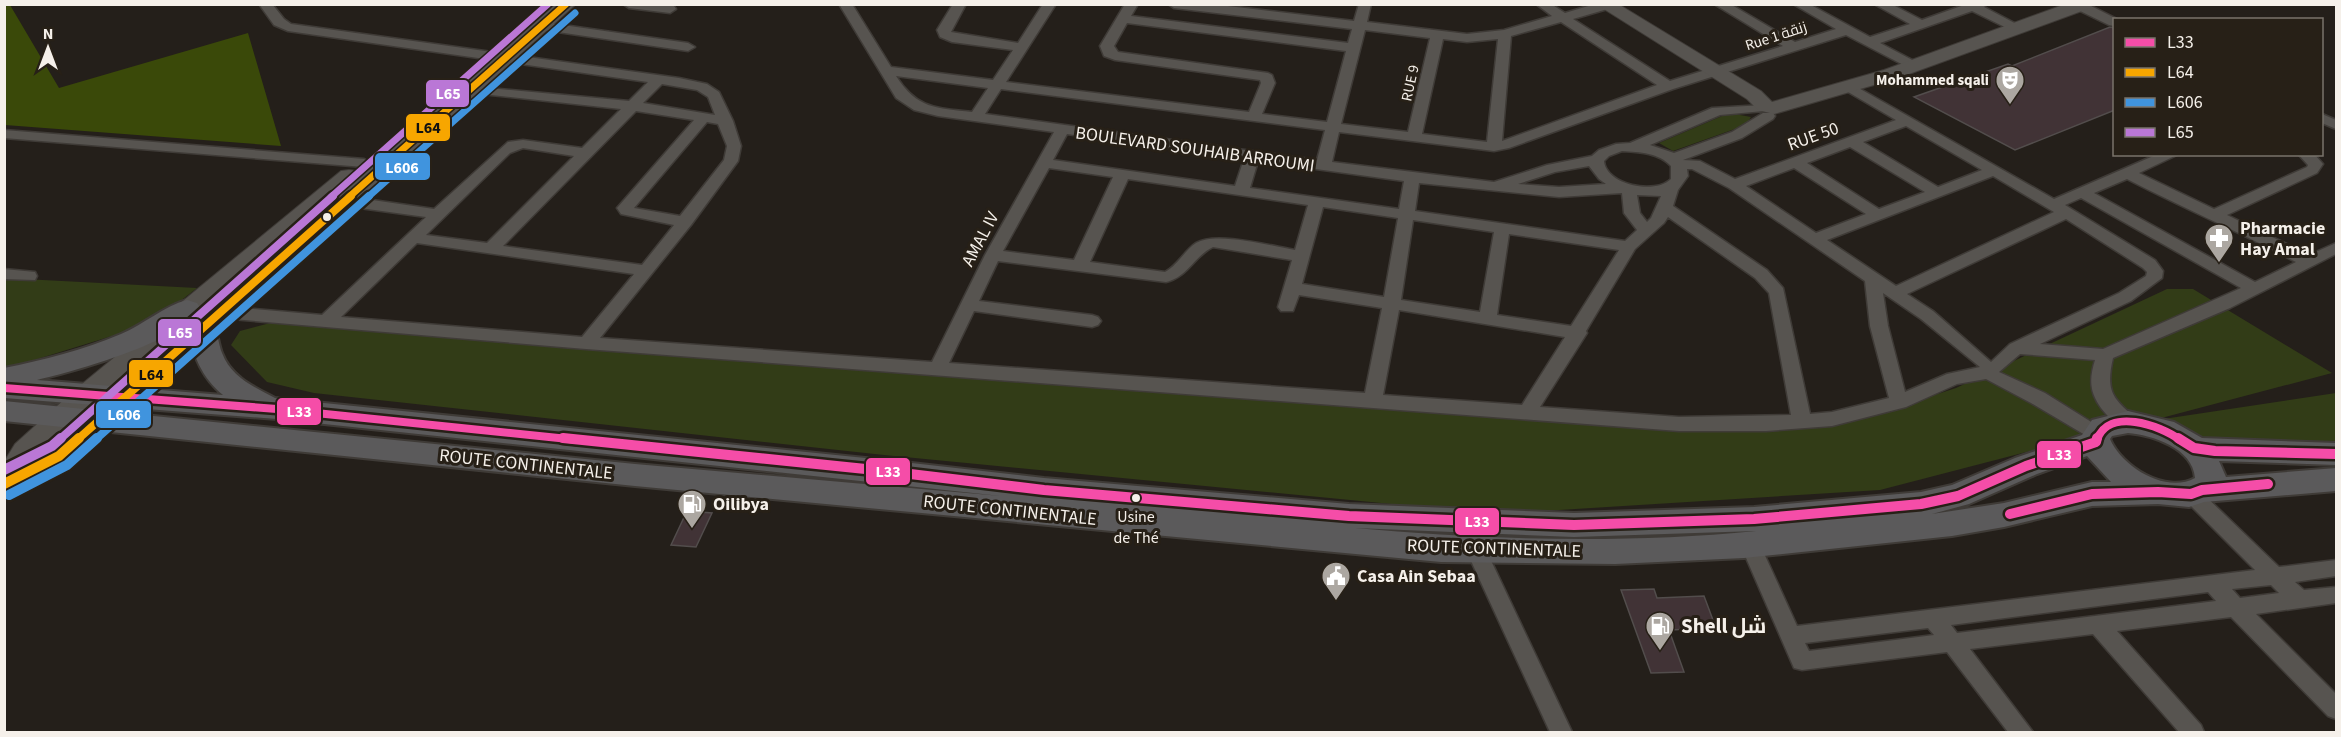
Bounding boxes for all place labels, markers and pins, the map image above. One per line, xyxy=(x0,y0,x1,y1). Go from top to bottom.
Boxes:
theatre icon: Mohammed sqali xyxy=(1994,64,2026,106)
place label: Mohammed sqali xyxy=(1876,70,1989,91)
unlabelled marker xyxy=(321,211,333,223)
place label: Pharmacie Hay Amal xyxy=(2240,216,2325,262)
pharmacy icon: Pharmacie Hay Amal xyxy=(2203,222,2235,264)
fuel station icon: Oilibya xyxy=(676,488,708,530)
place label: Oilibya xyxy=(713,492,769,517)
marker: Usine de Thé xyxy=(1130,492,1142,504)
place label: Usine de Thé xyxy=(1113,506,1159,549)
public building icon: Casa Ain Sebaa xyxy=(1320,560,1352,602)
place label: Casa Ain Sebaa xyxy=(1357,564,1476,589)
fuel station icon: Shell شل xyxy=(1644,610,1676,652)
place label: Shell شل xyxy=(1681,611,1766,641)

